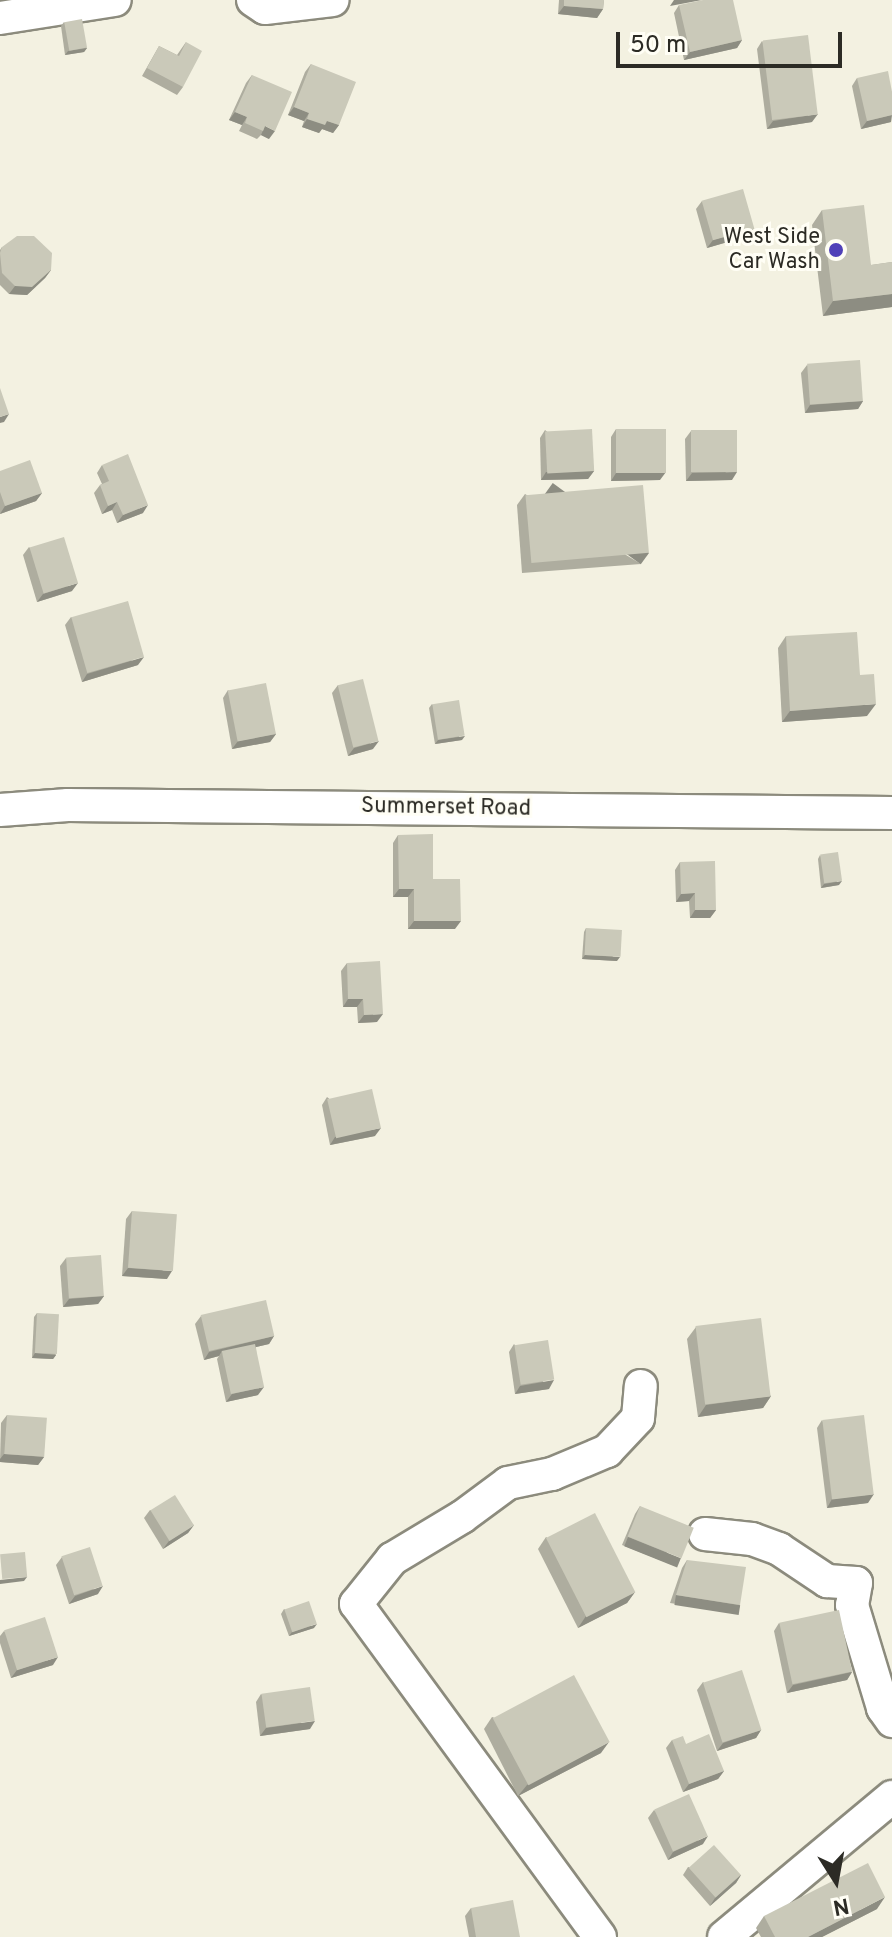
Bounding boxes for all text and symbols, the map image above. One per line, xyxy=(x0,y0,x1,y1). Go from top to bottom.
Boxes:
scale bar xyxy=(620,16,846,66)
text: 50 m xyxy=(630,31,686,61)
place label: West Side Car Wash xyxy=(724,224,820,276)
marker: West Side Car Wash xyxy=(827,241,845,259)
street label: Summerset Road xyxy=(361,793,531,823)
north arrow xyxy=(796,1841,876,1921)
text: N xyxy=(830,1890,851,1920)

